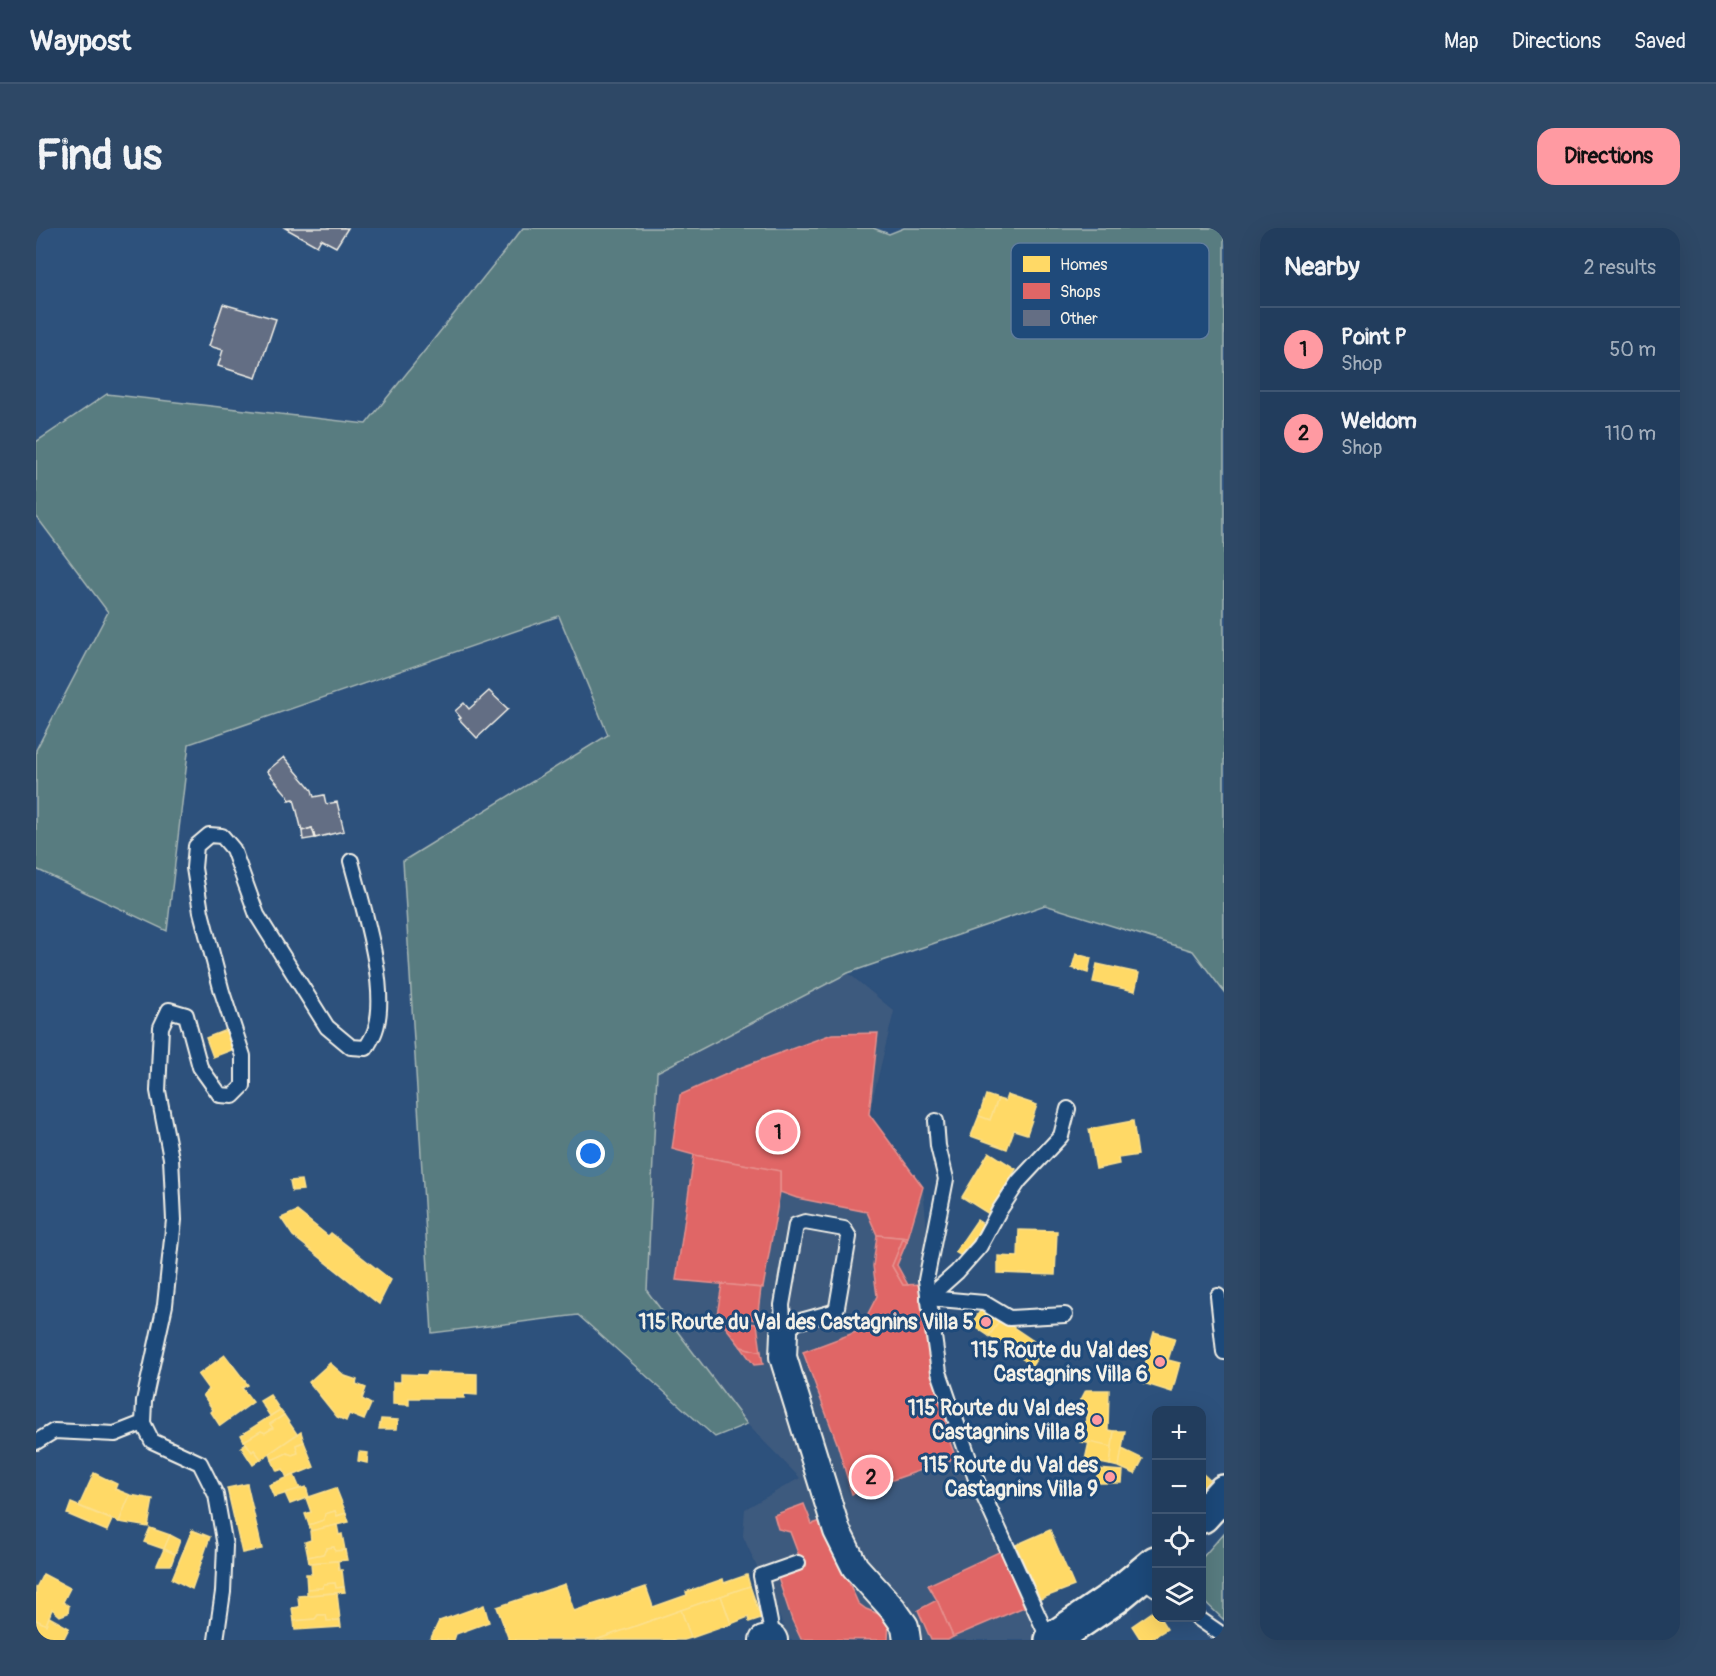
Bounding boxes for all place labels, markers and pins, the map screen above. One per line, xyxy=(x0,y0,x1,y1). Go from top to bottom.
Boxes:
pin: 1 xyxy=(758,1110,798,1154)
place label: 115 Route du Val des Castagnins Villa 5 xyxy=(638,1309,974,1336)
marker: 115 Route du Val des Castagnins Villa 5 xyxy=(979,1315,993,1329)
place label: 115 Route du Val des Castagnins Villa 6 xyxy=(971,1337,1149,1388)
marker: 115 Route du Val des Castagnins Villa 6 xyxy=(1153,1355,1167,1369)
place label: 115 Route du Val des Castagnins Villa 8 xyxy=(908,1395,1086,1446)
marker: 115 Route du Val des Castagnins Villa 8 xyxy=(1090,1413,1104,1427)
place label: 115 Route du Val des Castagnins Villa 9 xyxy=(921,1452,1099,1503)
pin: 2 xyxy=(852,1454,890,1500)
marker: 115 Route du Val des Castagnins Villa 9 xyxy=(1103,1470,1117,1484)

